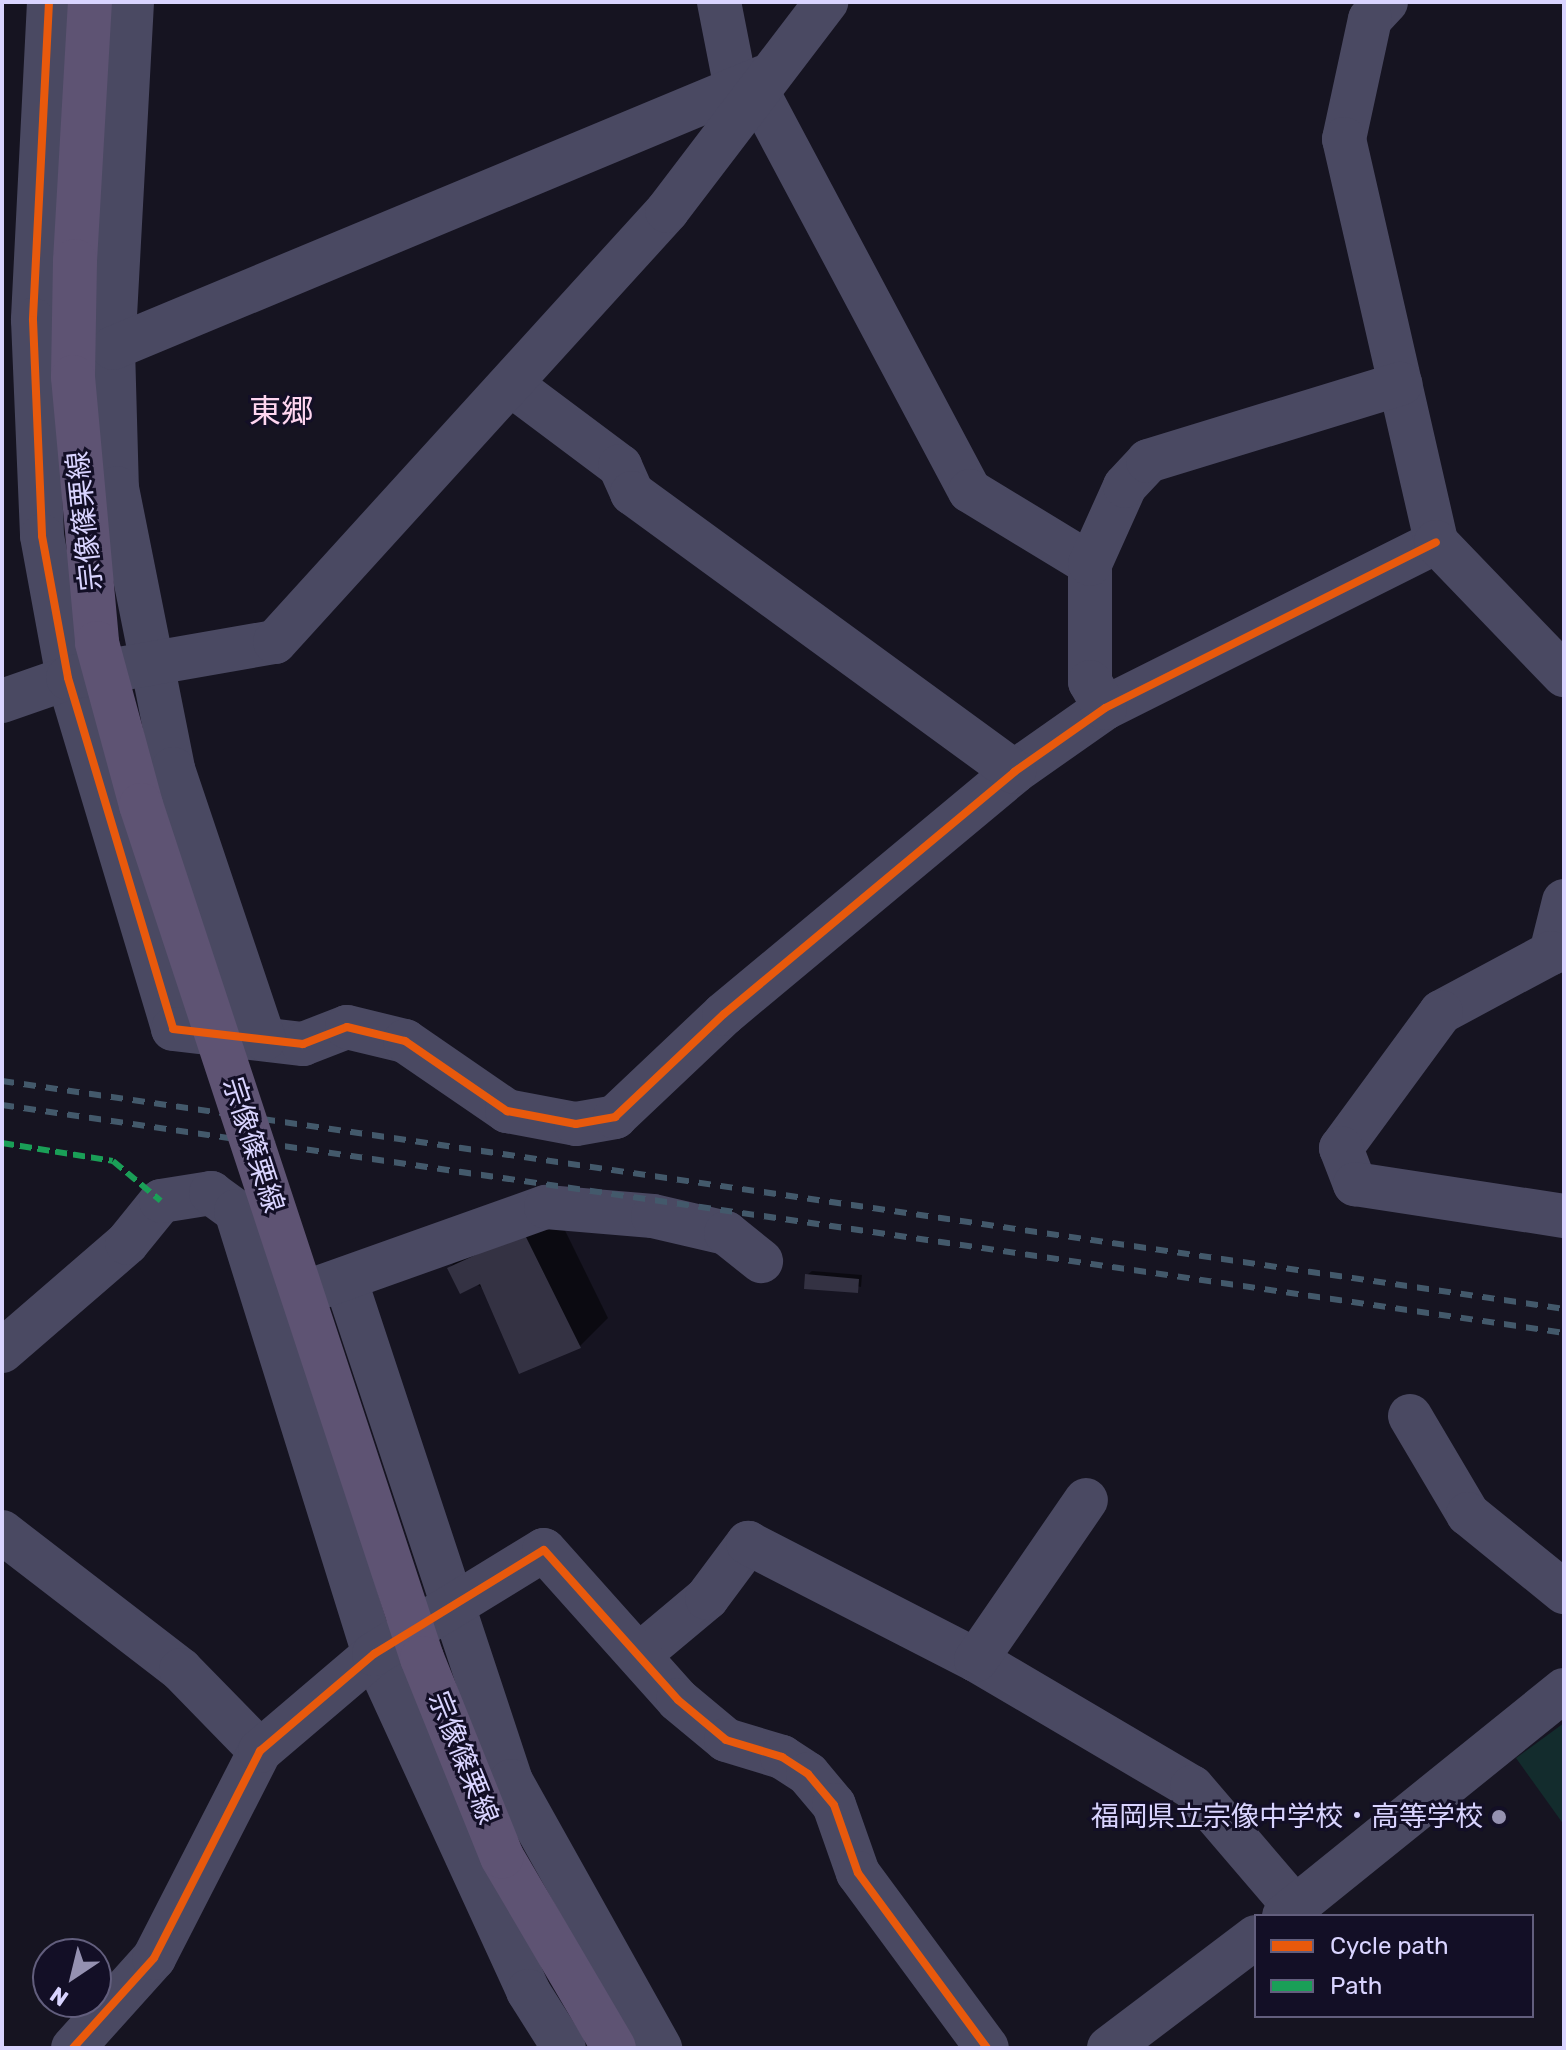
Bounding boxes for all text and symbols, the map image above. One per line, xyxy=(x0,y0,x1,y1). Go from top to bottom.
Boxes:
district label: 東郷 xyxy=(249,392,313,430)
street label: 宗像篠栗線 xyxy=(61,450,109,592)
street label: 宗像篠栗線 xyxy=(215,1073,291,1217)
street label: 宗像篠栗線 xyxy=(421,1687,505,1829)
place label: 福岡県立宗像中学校・高等学校 xyxy=(1091,1800,1483,1834)
marker: 福岡県立宗像中学校・高等学校 xyxy=(1490,1808,1508,1826)
legend xyxy=(1254,1914,1534,2018)
text: Cycle path xyxy=(1330,1932,1449,1960)
north arrow xyxy=(32,1938,112,2018)
text: Path xyxy=(1330,1972,1382,2000)
text: N xyxy=(45,1981,73,2012)

